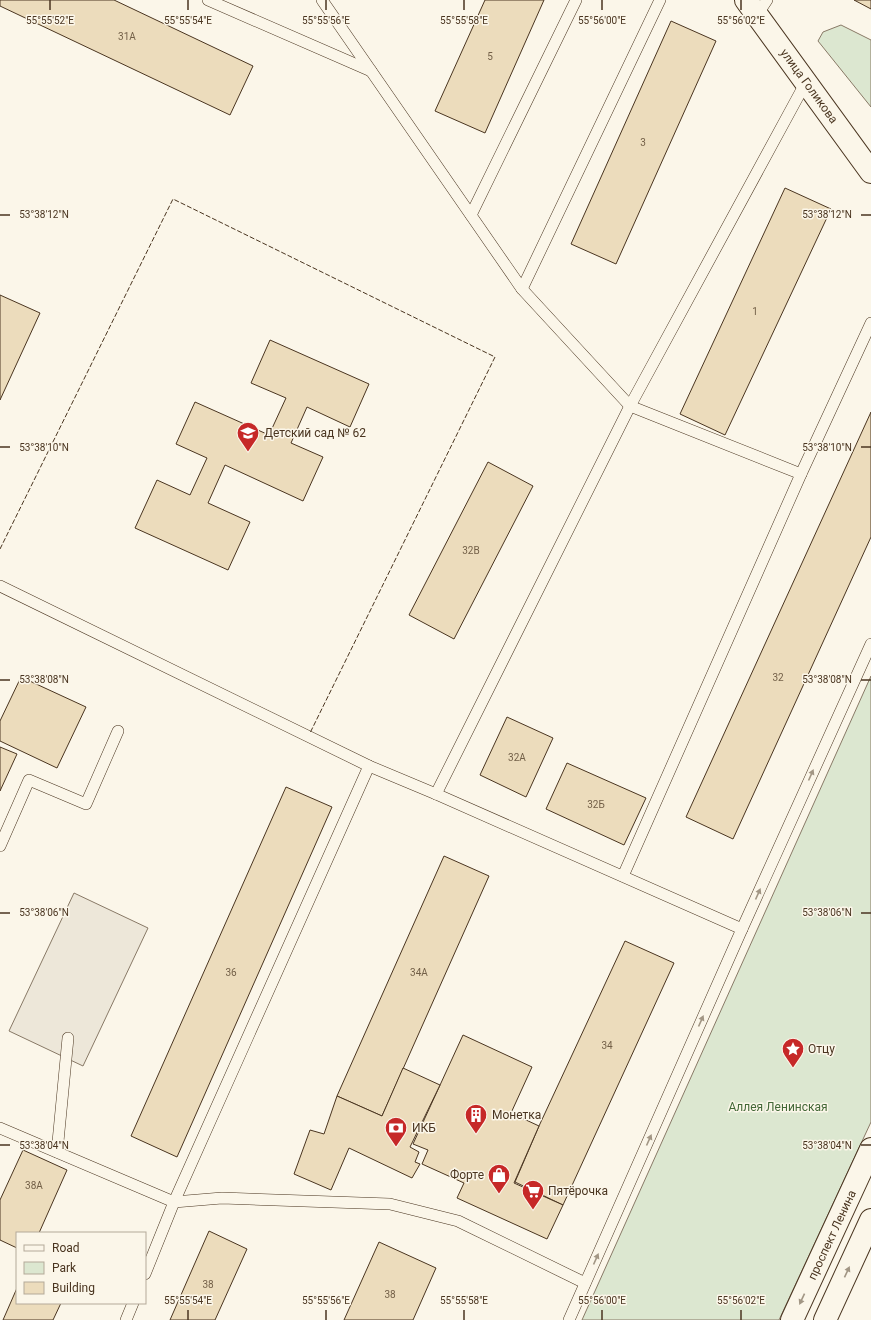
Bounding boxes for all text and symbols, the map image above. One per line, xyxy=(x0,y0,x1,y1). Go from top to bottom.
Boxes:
text: 55°55'52"E xyxy=(26,15,74,26)
text: 55°55'54"E xyxy=(164,15,212,26)
text: 55°55'56"E xyxy=(302,15,350,26)
text: 55°55'58"E xyxy=(440,15,488,26)
text: 55°56'00"E xyxy=(578,15,626,26)
text: 55°56'02"E xyxy=(717,15,765,26)
house number: 31А xyxy=(118,31,136,42)
street label: улица Голикова xyxy=(777,46,841,126)
house number: 5 xyxy=(487,51,493,62)
house number: 3 xyxy=(640,137,646,148)
text: 53°38'12"N xyxy=(19,209,69,220)
text: 53°38'12"N xyxy=(802,209,852,220)
house number: 1 xyxy=(752,306,758,317)
school or university icon: Детский сад № 62 xyxy=(235,420,261,453)
place label: Детский сад № 62 xyxy=(264,426,366,440)
text: 53°38'10"N xyxy=(19,442,69,453)
text: 53°38'10"N xyxy=(802,442,852,453)
house number: 32В xyxy=(462,545,480,556)
house number: 32 xyxy=(772,672,784,683)
text: 53°38'08"N xyxy=(19,674,69,685)
text: 53°38'08"N xyxy=(802,674,852,685)
house number: 32А xyxy=(508,752,526,763)
one-way arrow xyxy=(809,769,815,781)
house number: 32Б xyxy=(587,799,605,810)
one-way arrow xyxy=(755,888,761,899)
text: 53°38'06"N xyxy=(19,907,69,918)
text: 53°38'06"N xyxy=(802,907,852,918)
house number: 36 xyxy=(225,967,237,978)
house number: 34А xyxy=(410,967,428,978)
one-way arrow xyxy=(698,1015,704,1027)
place icon: Отцу xyxy=(780,1036,806,1069)
house number: 34 xyxy=(601,1040,613,1051)
place label: Отцу xyxy=(808,1042,835,1056)
park label: Аллея Ленинская xyxy=(728,1100,828,1114)
building icon: Монетка xyxy=(463,1102,489,1135)
place label: Монетка xyxy=(492,1108,541,1122)
bank icon: ИКБ xyxy=(383,1115,409,1148)
place label: ИКБ xyxy=(412,1121,436,1135)
one-way arrow xyxy=(645,1134,652,1146)
text: 53°38'04"N xyxy=(19,1140,69,1151)
text: 53°38'04"N xyxy=(802,1140,852,1151)
shop icon: Форте xyxy=(486,1162,512,1195)
place label: Форте xyxy=(450,1168,484,1182)
supermarket icon: Пятёрочка xyxy=(520,1178,546,1211)
house number: 38А xyxy=(25,1180,43,1191)
place label: Пятёрочка xyxy=(548,1184,608,1198)
street label: проспект Ленина xyxy=(805,1188,859,1282)
legend xyxy=(16,1232,146,1304)
text: Road xyxy=(52,1241,80,1255)
one-way arrow xyxy=(593,1253,599,1265)
text: Park xyxy=(52,1261,77,1275)
one-way arrow xyxy=(844,1266,850,1278)
house number: 38 xyxy=(202,1279,214,1290)
text: Building xyxy=(52,1281,95,1295)
house number: 38 xyxy=(384,1289,396,1300)
one-way arrow xyxy=(799,1293,805,1305)
text: 55°55'54"E xyxy=(164,1295,212,1306)
text: 55°55'56"E xyxy=(302,1295,350,1306)
text: 55°55'58"E xyxy=(440,1295,488,1306)
text: 55°56'00"E xyxy=(578,1295,626,1306)
text: 55°56'02"E xyxy=(717,1295,765,1306)

